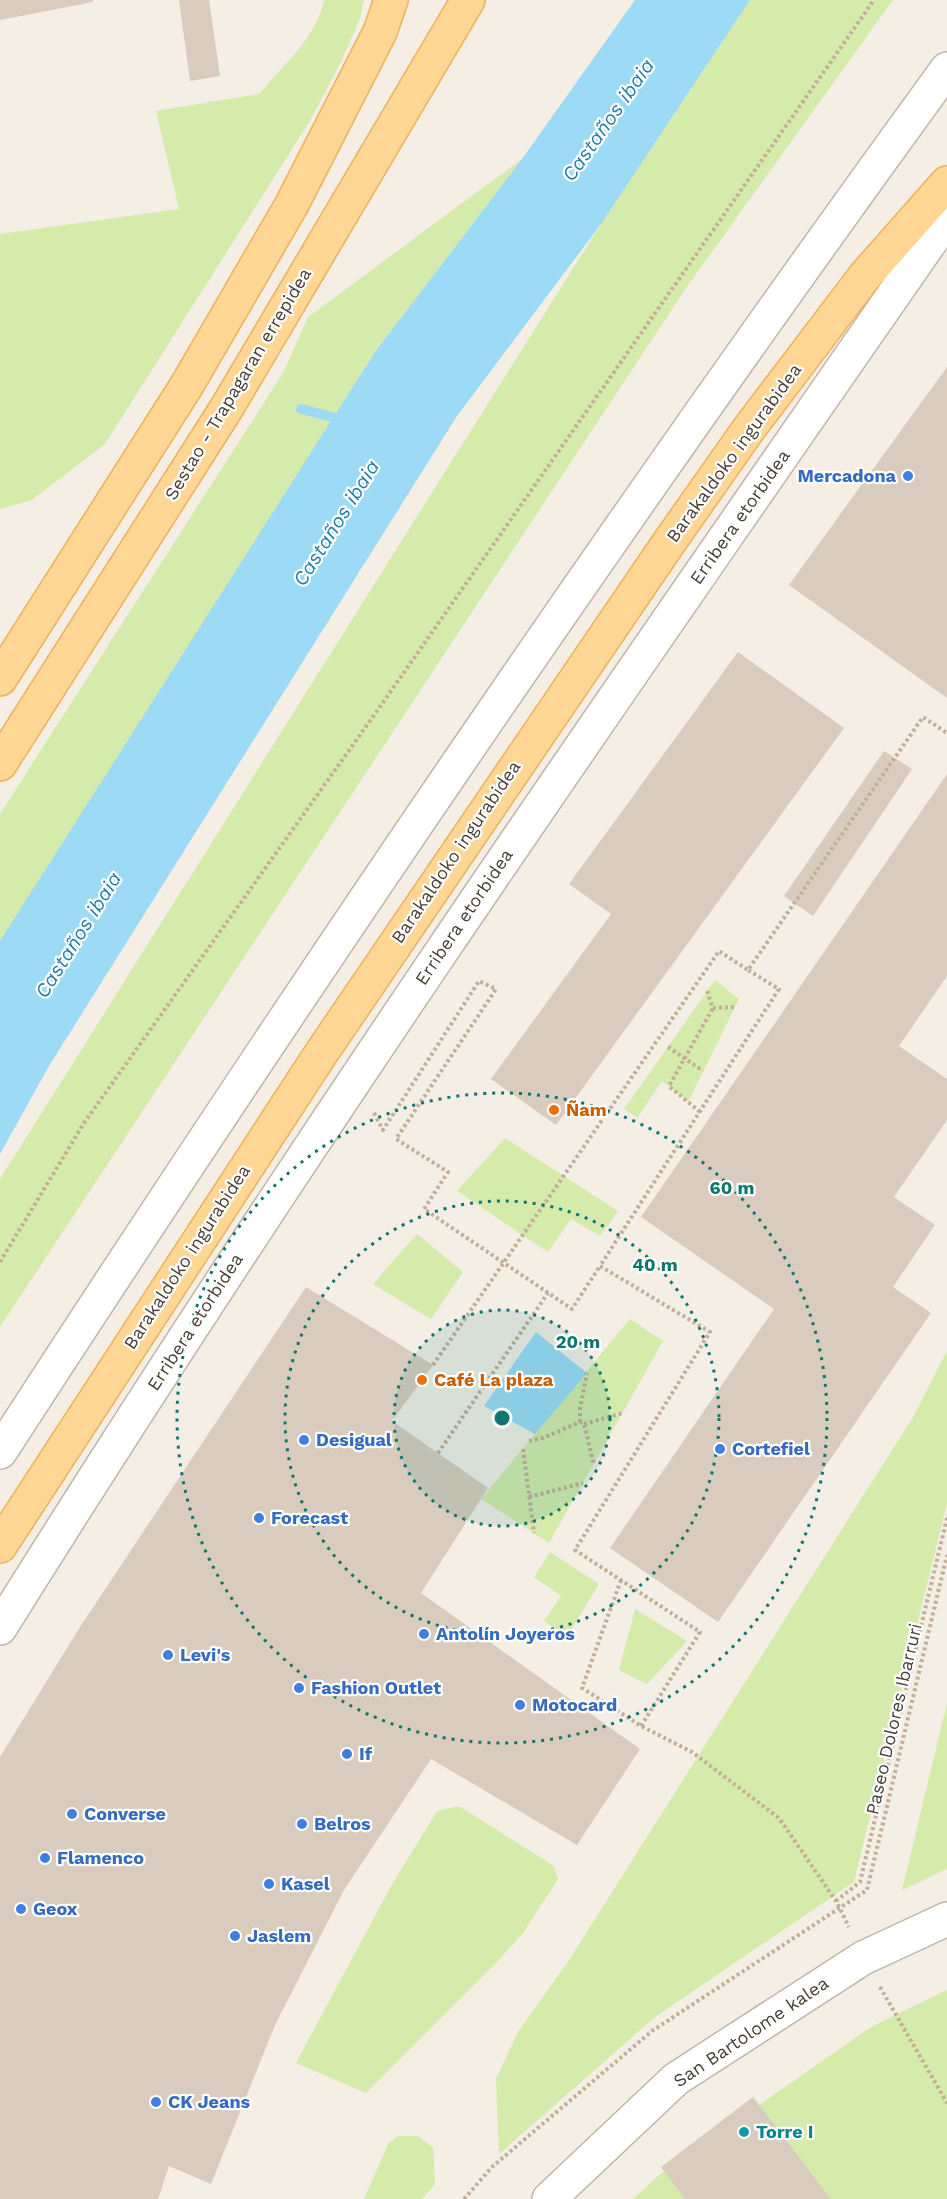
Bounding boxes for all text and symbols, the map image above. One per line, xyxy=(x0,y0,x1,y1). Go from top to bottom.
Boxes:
water label: Castaños ibaia xyxy=(557,54,659,186)
street label: Sestao - Trapagaran errepidea xyxy=(160,264,315,503)
street label: Barakaldoko ingurabidea xyxy=(662,359,805,546)
street label: Erribera etorbidea xyxy=(685,445,794,588)
water label: Castaños ibaia xyxy=(288,455,384,591)
place label: Mercadona xyxy=(797,465,897,486)
marker: Mercadona xyxy=(901,469,915,483)
street label: Barakaldoko ingurabidea xyxy=(387,756,525,947)
street label: Erribera etorbidea xyxy=(410,845,517,989)
water label: Castaños ibaia xyxy=(30,867,126,1003)
place label: Ñam xyxy=(566,1099,607,1120)
marker: Ñam xyxy=(547,1103,561,1117)
street label: Barakaldoko ingurabidea xyxy=(119,1161,254,1353)
text: 60 m xyxy=(710,1177,754,1198)
street label: Erribera etorbidea xyxy=(142,1249,247,1394)
text: 40 m xyxy=(632,1254,678,1275)
text: 20 m xyxy=(556,1331,600,1352)
place label: Café La plaza xyxy=(434,1369,554,1390)
marker: Café La plaza xyxy=(415,1373,429,1387)
centre of rings xyxy=(492,1408,512,1428)
place label: Desigual xyxy=(316,1429,392,1450)
marker: Desigual xyxy=(297,1433,311,1447)
place label: Cortefiel xyxy=(732,1438,810,1459)
marker: Cortefiel xyxy=(713,1442,727,1456)
place label: Forecast xyxy=(271,1507,348,1528)
marker: Forecast xyxy=(252,1511,266,1525)
street label: Paseo Dolores Ibarruri xyxy=(861,1621,926,1817)
place label: Antolín Joyeros xyxy=(436,1623,575,1644)
marker: Antolín Joyeros xyxy=(417,1627,431,1641)
place label: Levi's xyxy=(180,1644,231,1665)
marker: Levi's xyxy=(161,1648,175,1662)
place label: Fashion Outlet xyxy=(311,1677,441,1698)
marker: Fashion Outlet xyxy=(292,1681,306,1695)
place label: Motocard xyxy=(532,1694,617,1715)
marker: Motocard xyxy=(513,1698,527,1712)
place label: If xyxy=(359,1743,373,1764)
marker: If xyxy=(340,1747,354,1761)
place label: Converse xyxy=(84,1803,166,1824)
marker: Converse xyxy=(65,1807,79,1821)
place label: Belros xyxy=(314,1813,371,1834)
marker: Belros xyxy=(295,1817,309,1831)
place label: Flamenco xyxy=(57,1847,144,1868)
marker: Flamenco xyxy=(38,1851,52,1865)
place label: Kasel xyxy=(281,1873,330,1894)
marker: Kasel xyxy=(262,1877,276,1891)
place label: Geox xyxy=(33,1898,78,1919)
marker: Geox xyxy=(14,1902,28,1916)
place label: Jaslem xyxy=(247,1925,311,1946)
marker: Jaslem xyxy=(228,1929,242,1943)
street label: San Bartolome kalea xyxy=(669,1972,832,2091)
place label: CK Jeans xyxy=(168,2091,251,2112)
marker: CK Jeans xyxy=(149,2095,163,2109)
place label: Torre I xyxy=(756,2121,814,2142)
marker: Torre I xyxy=(737,2125,751,2139)

